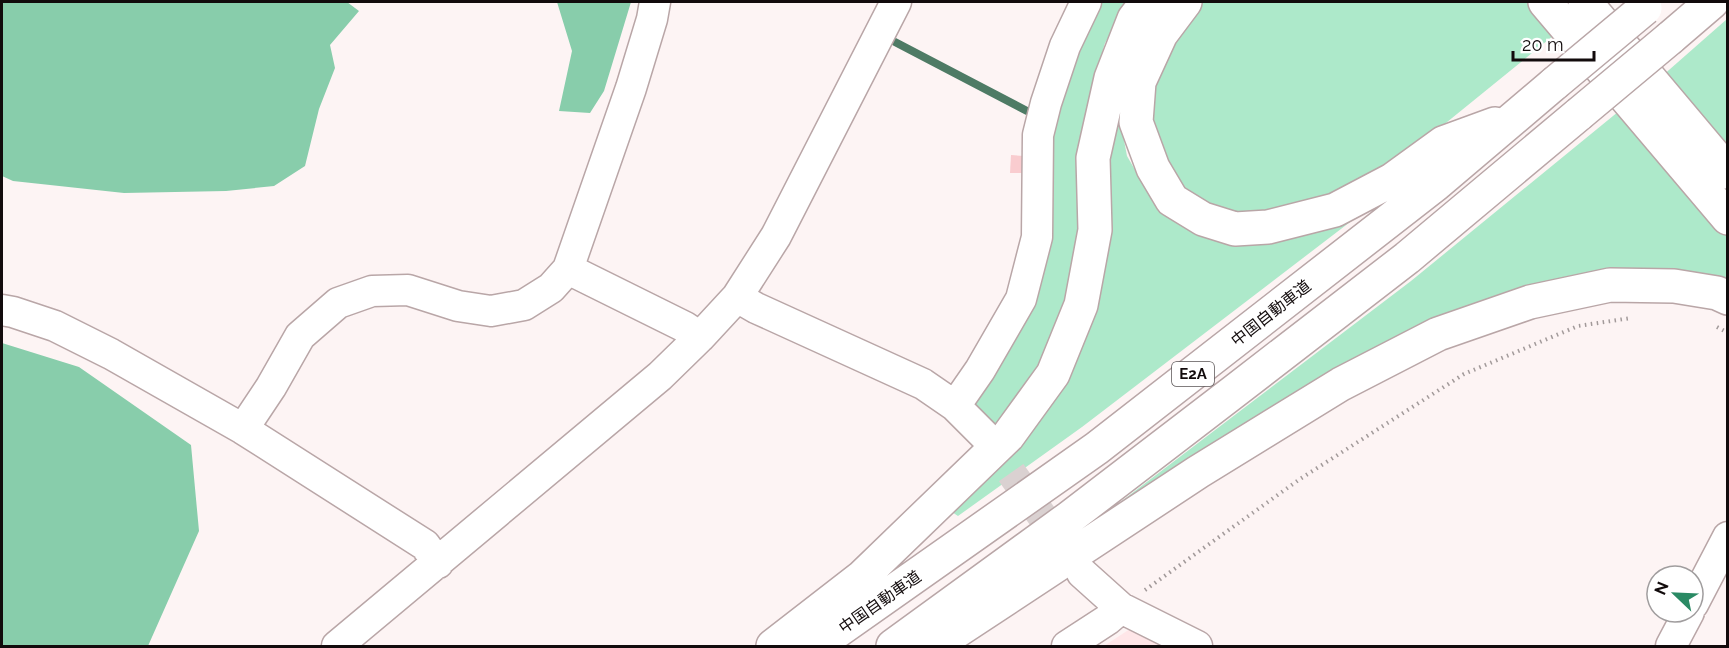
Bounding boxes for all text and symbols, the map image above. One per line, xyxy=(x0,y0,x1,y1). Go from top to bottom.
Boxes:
scale bar xyxy=(1513,24,1594,62)
text: 20 m xyxy=(1522,34,1564,55)
street label: 中国自動車道 xyxy=(1227,276,1315,350)
road number: E2A xyxy=(1172,362,1214,386)
north arrow xyxy=(1645,564,1705,624)
street label: 中国自動車道 xyxy=(835,567,925,637)
text: N xyxy=(1651,579,1673,598)

